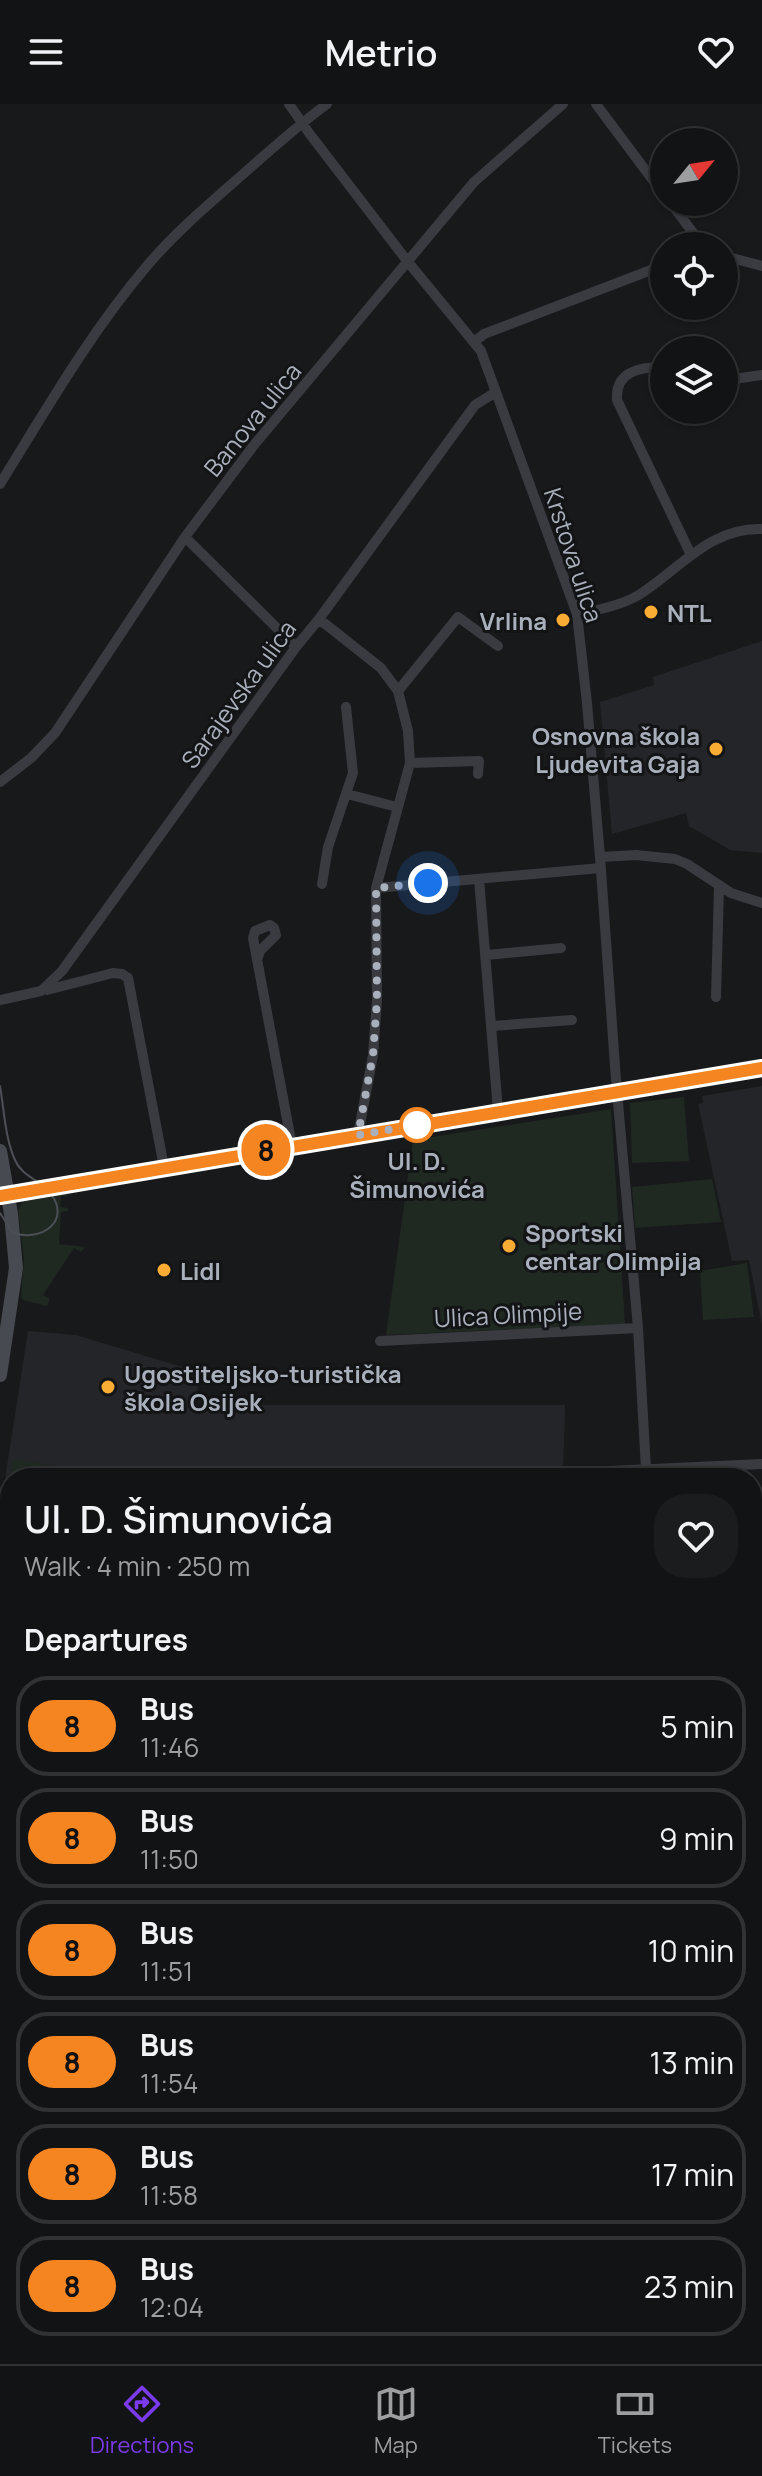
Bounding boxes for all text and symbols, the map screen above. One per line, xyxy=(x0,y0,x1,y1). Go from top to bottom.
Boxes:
text: Metrio xyxy=(325,28,437,77)
icon: menu xyxy=(24,30,68,74)
icon: heart xyxy=(694,30,738,74)
north arrow xyxy=(650,128,738,216)
map controls xyxy=(650,128,738,424)
button: locate xyxy=(650,232,738,320)
button: layers xyxy=(650,336,738,424)
street label: Banova ulica xyxy=(196,355,308,483)
street label: Krstova ulica xyxy=(537,484,611,626)
place label: NTL xyxy=(667,596,712,629)
marker: NTL xyxy=(642,603,660,621)
place label: Vrlina xyxy=(480,604,547,637)
marker: Vrlina xyxy=(554,611,572,629)
street label: Sarajevska ulica xyxy=(173,613,303,775)
place label: Osnovna škola Ljudevita Gaja xyxy=(532,719,700,780)
marker: Osnovna škola Ljudevita Gaja xyxy=(707,740,725,758)
your location xyxy=(408,863,448,903)
marker: Ul. D. Šimunovića xyxy=(400,1108,434,1142)
line badge: 8 xyxy=(240,1124,292,1176)
text: 8 xyxy=(257,1131,275,1169)
place label: Ul. D. Šimunovića xyxy=(349,1144,485,1205)
place label: Sportski centar Olimpija xyxy=(525,1216,701,1277)
marker: Sportski centar Olimpija xyxy=(500,1237,518,1255)
place label: Lidl xyxy=(180,1254,221,1287)
marker: Lidl xyxy=(155,1261,173,1279)
street label: Ulica Olimpije xyxy=(433,1294,583,1334)
place label: Ugostiteljsko-turistička škola Osijek xyxy=(124,1357,402,1418)
marker: Ugostiteljsko-turistička škola Osijek xyxy=(99,1378,117,1396)
text: Ul. D. Šimunovića xyxy=(24,1492,333,1544)
button: heart xyxy=(654,1494,738,1578)
text: Walk · 4 min · 250 m xyxy=(24,1548,250,1584)
text: Departures xyxy=(24,1619,188,1660)
text: Bus xyxy=(140,1688,194,1729)
text: 5 min xyxy=(660,1706,734,1747)
text: 8 xyxy=(63,1707,81,1745)
text: 11:46 xyxy=(140,1729,200,1765)
text: Bus xyxy=(140,1800,194,1841)
text: 9 min xyxy=(659,1818,734,1859)
text: 8 xyxy=(63,1819,81,1857)
text: 11:50 xyxy=(140,1841,199,1877)
text: Bus xyxy=(140,1912,194,1953)
text: 10 min xyxy=(648,1930,734,1971)
text: 8 xyxy=(63,1931,81,1969)
text: 11:51 xyxy=(140,1953,193,1989)
text: Bus xyxy=(140,2024,194,2065)
text: 13 min xyxy=(649,2042,734,2083)
text: 8 xyxy=(63,2043,81,2081)
text: 11:54 xyxy=(140,2065,198,2101)
text: Bus xyxy=(140,2136,194,2177)
text: 17 min xyxy=(651,2154,734,2195)
text: 8 xyxy=(63,2155,81,2193)
text: 11:58 xyxy=(140,2177,198,2213)
text: Bus xyxy=(140,2248,194,2289)
text: 23 min xyxy=(644,2266,734,2307)
text: 8 xyxy=(63,2267,81,2305)
text: 12:04 xyxy=(140,2289,204,2325)
tab: Directions xyxy=(90,2382,194,2460)
tab: Map xyxy=(374,2382,418,2460)
tab: Tickets xyxy=(598,2382,672,2460)

